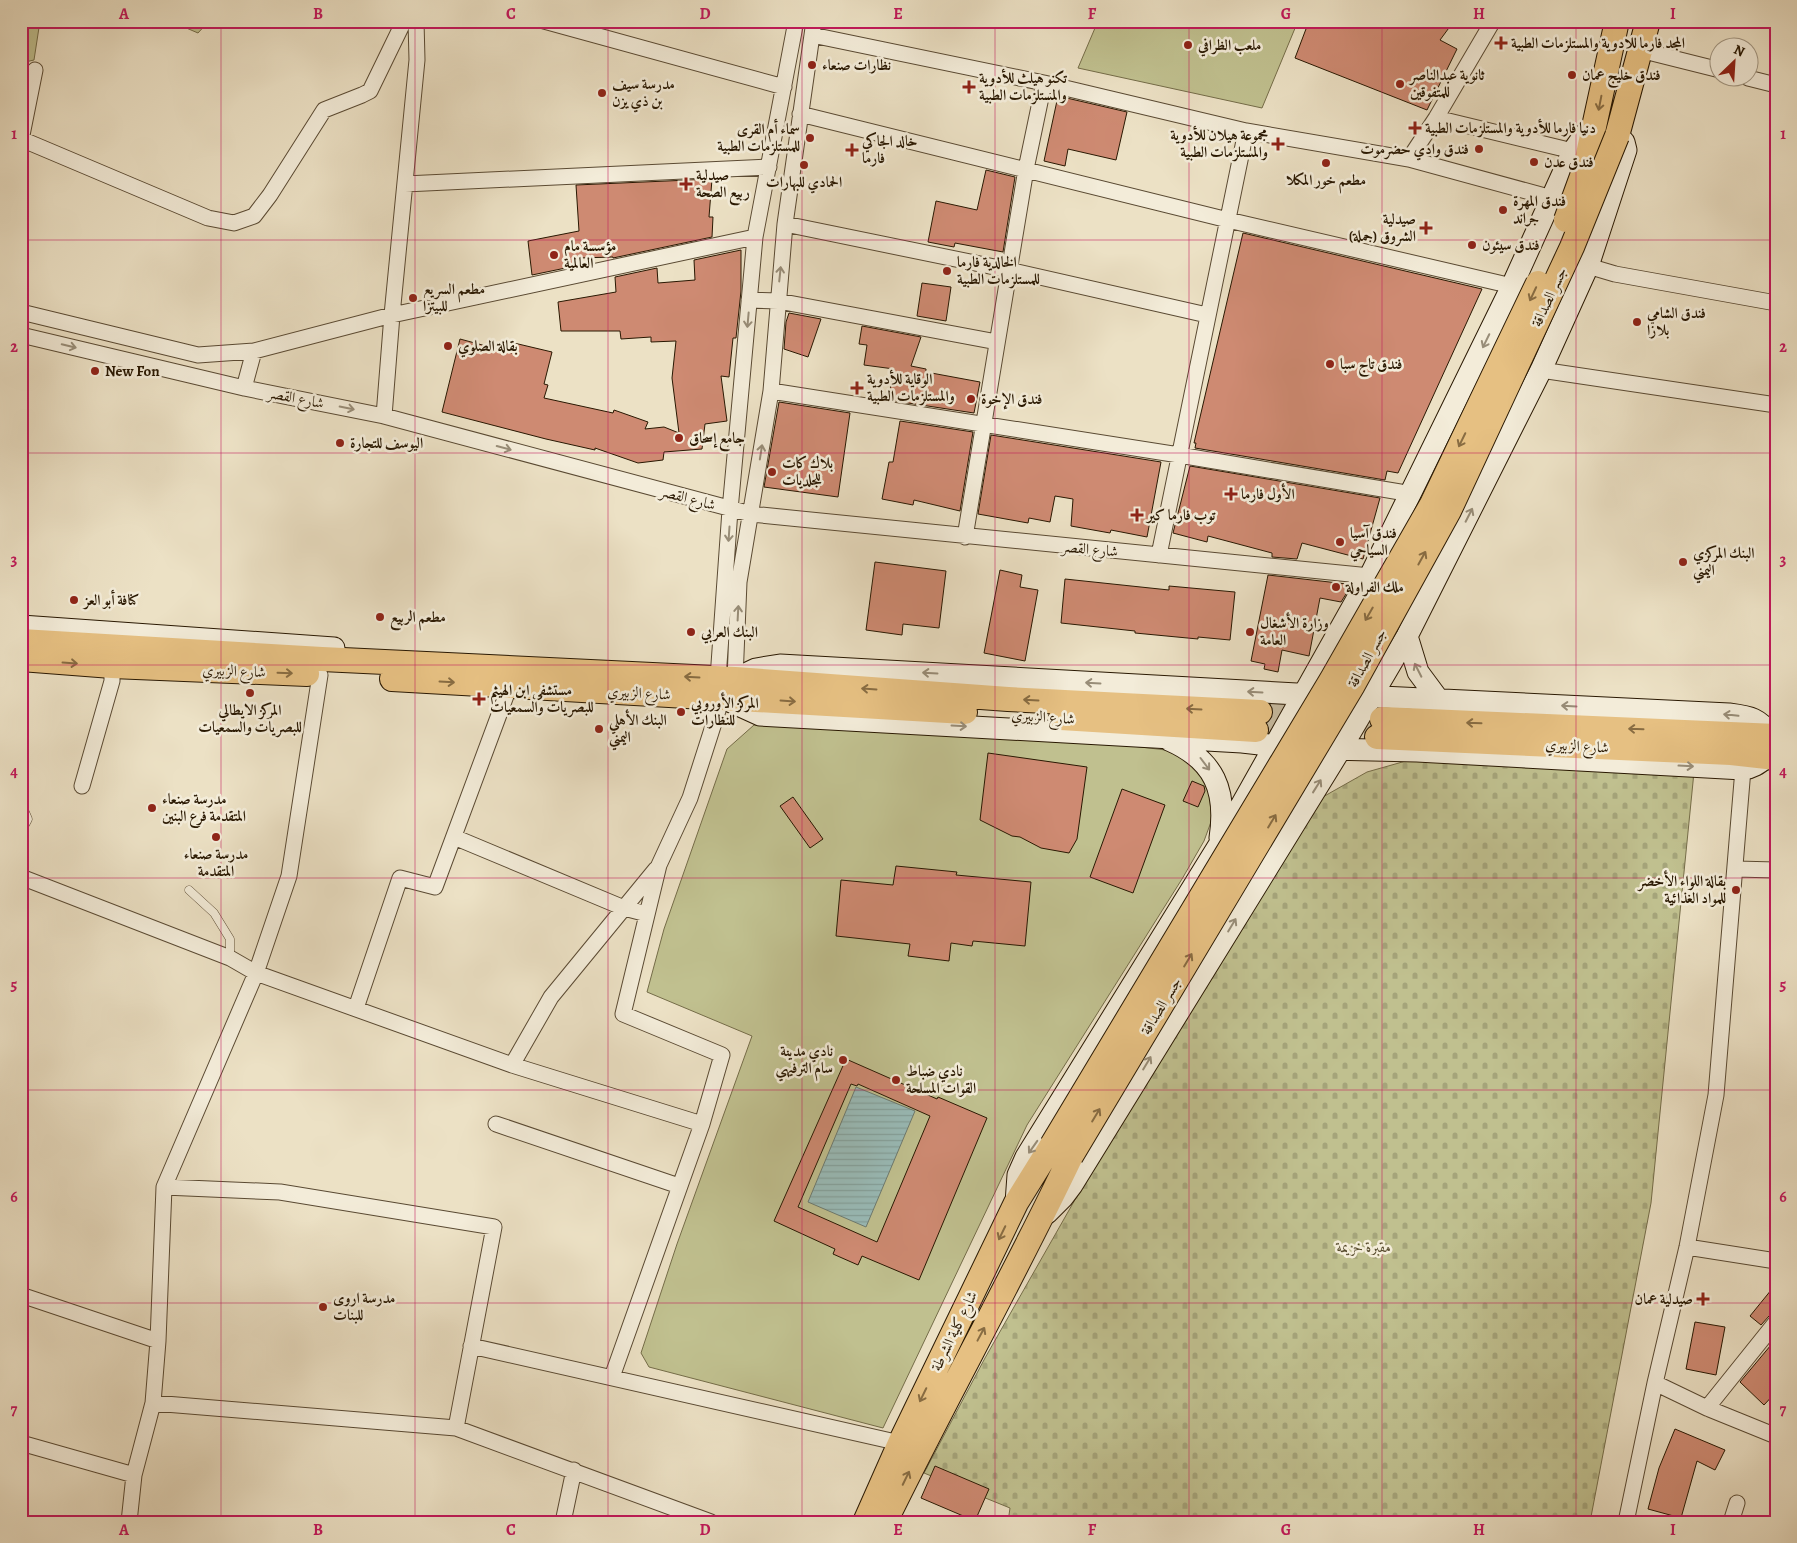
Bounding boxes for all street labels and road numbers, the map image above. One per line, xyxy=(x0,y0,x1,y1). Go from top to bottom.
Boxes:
street label: جسر الصداقة xyxy=(1526,264,1572,330)
street label: شارع القصر xyxy=(264,382,326,416)
street label: شارع القصر xyxy=(655,481,718,518)
street label: شارع القصر xyxy=(1059,536,1119,564)
street label: جسر الصداقة xyxy=(1343,625,1391,691)
street label: شارع الزبيري xyxy=(202,660,266,685)
street label: شارع الزبيري xyxy=(607,681,671,708)
street label: شارع الزبيري xyxy=(1010,705,1075,732)
street label: شارع الزبيري xyxy=(1545,734,1609,761)
street label: جسر الصداقة xyxy=(1136,973,1186,1039)
street label: شارع كلية الشرطة xyxy=(926,1287,985,1376)

